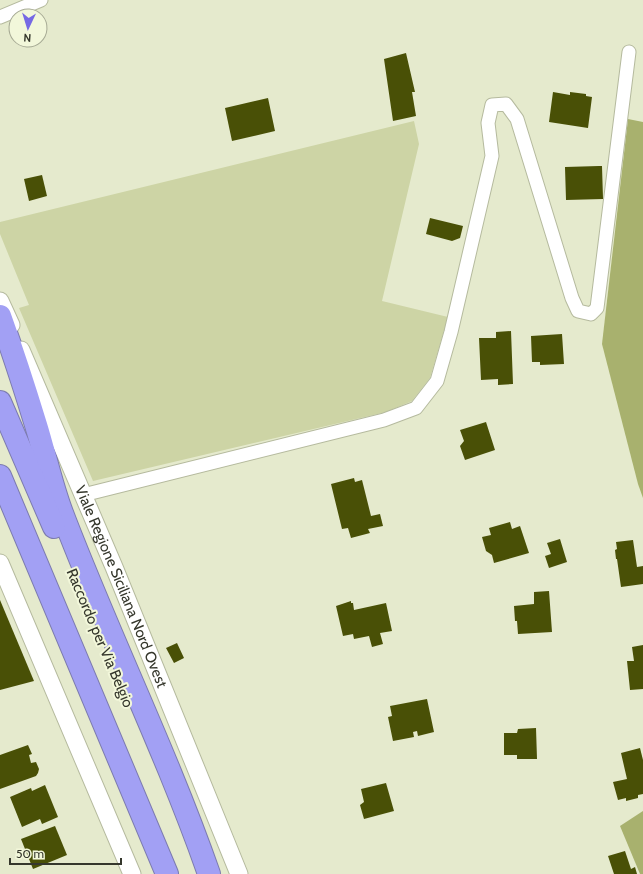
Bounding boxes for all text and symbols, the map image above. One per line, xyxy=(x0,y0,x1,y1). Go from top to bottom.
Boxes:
north arrow xyxy=(8,8,48,48)
text: N xyxy=(23,31,32,45)
street label: Viale Regione Siciliana Nord Ovest xyxy=(71,483,171,690)
street label: Raccordo per Via Belgio xyxy=(63,566,137,710)
scale bar xyxy=(10,840,121,866)
text: 50 m xyxy=(16,846,44,861)

